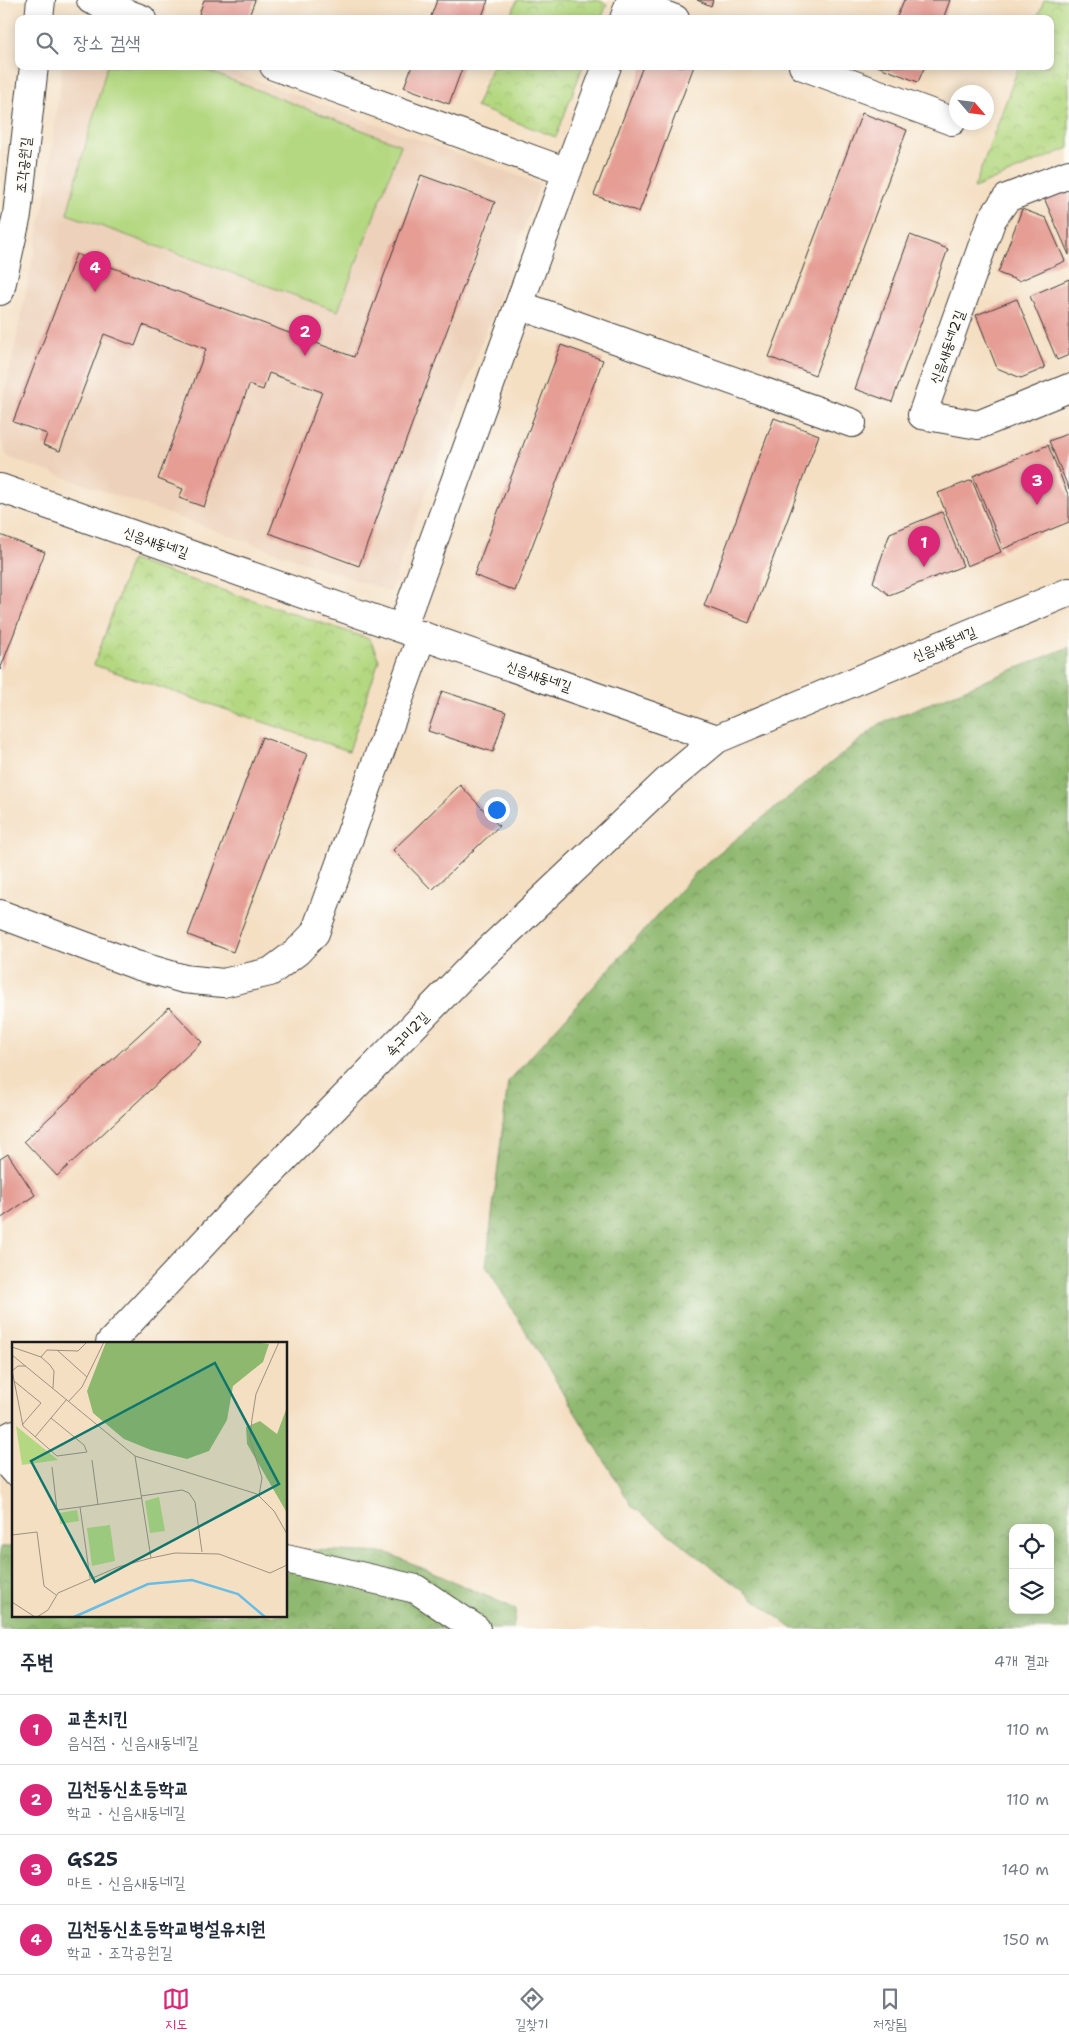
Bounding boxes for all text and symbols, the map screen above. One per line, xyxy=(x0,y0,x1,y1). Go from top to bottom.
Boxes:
search box xyxy=(15,15,1054,70)
icon: search xyxy=(33,29,61,57)
text: 장소 검색 xyxy=(73,30,141,55)
north arrow xyxy=(949,85,994,130)
street label: 조각공원길 xyxy=(11,135,35,194)
pin: 4 xyxy=(79,251,111,292)
street label: 신음새동네2길 xyxy=(925,307,969,386)
pin: 2 xyxy=(289,315,321,356)
pin: 3 xyxy=(1021,464,1053,505)
street label: 신음새동네길 xyxy=(121,522,192,562)
pin: 1 xyxy=(908,526,940,567)
street label: 신음새동네길 xyxy=(909,622,979,665)
street label: 신음새동네길 xyxy=(504,656,575,696)
your location xyxy=(484,797,510,823)
street label: 속구미2길 xyxy=(381,1007,433,1060)
inset map xyxy=(12,1342,288,1616)
map controls xyxy=(1009,1524,1054,1614)
button: locate xyxy=(1009,1524,1054,1569)
button: layers xyxy=(1009,1569,1054,1614)
text: 주변 xyxy=(20,1648,54,1676)
text: 4개 결과 xyxy=(994,1651,1049,1672)
text: 교촌치킨 xyxy=(67,1706,128,1731)
text: 1 xyxy=(32,1719,40,1740)
text: 110 m xyxy=(1006,1719,1049,1740)
text: 음식점 · 신음새동네길 xyxy=(67,1732,198,1753)
text: 김천동신초등학교 xyxy=(67,1776,189,1801)
text: 2 xyxy=(30,1789,42,1810)
text: 110 m xyxy=(1006,1789,1049,1810)
text: 학교 · 신음새동네길 xyxy=(67,1802,185,1823)
text: GS25 xyxy=(67,1847,118,1872)
text: 3 xyxy=(30,1859,42,1880)
text: 140 m xyxy=(1002,1859,1049,1880)
text: 마트 · 신음새동네길 xyxy=(67,1872,185,1893)
text: 김천동신초등학교병설유치원 xyxy=(67,1916,266,1941)
text: 4 xyxy=(30,1929,42,1950)
text: 150 m xyxy=(1002,1929,1049,1950)
text: 학교 · 조각공원길 xyxy=(67,1942,173,1963)
tab: 지도 xyxy=(162,1985,190,2034)
tab: 길찾기 xyxy=(515,1985,549,2034)
tab: 저장됨 xyxy=(873,1985,907,2034)

